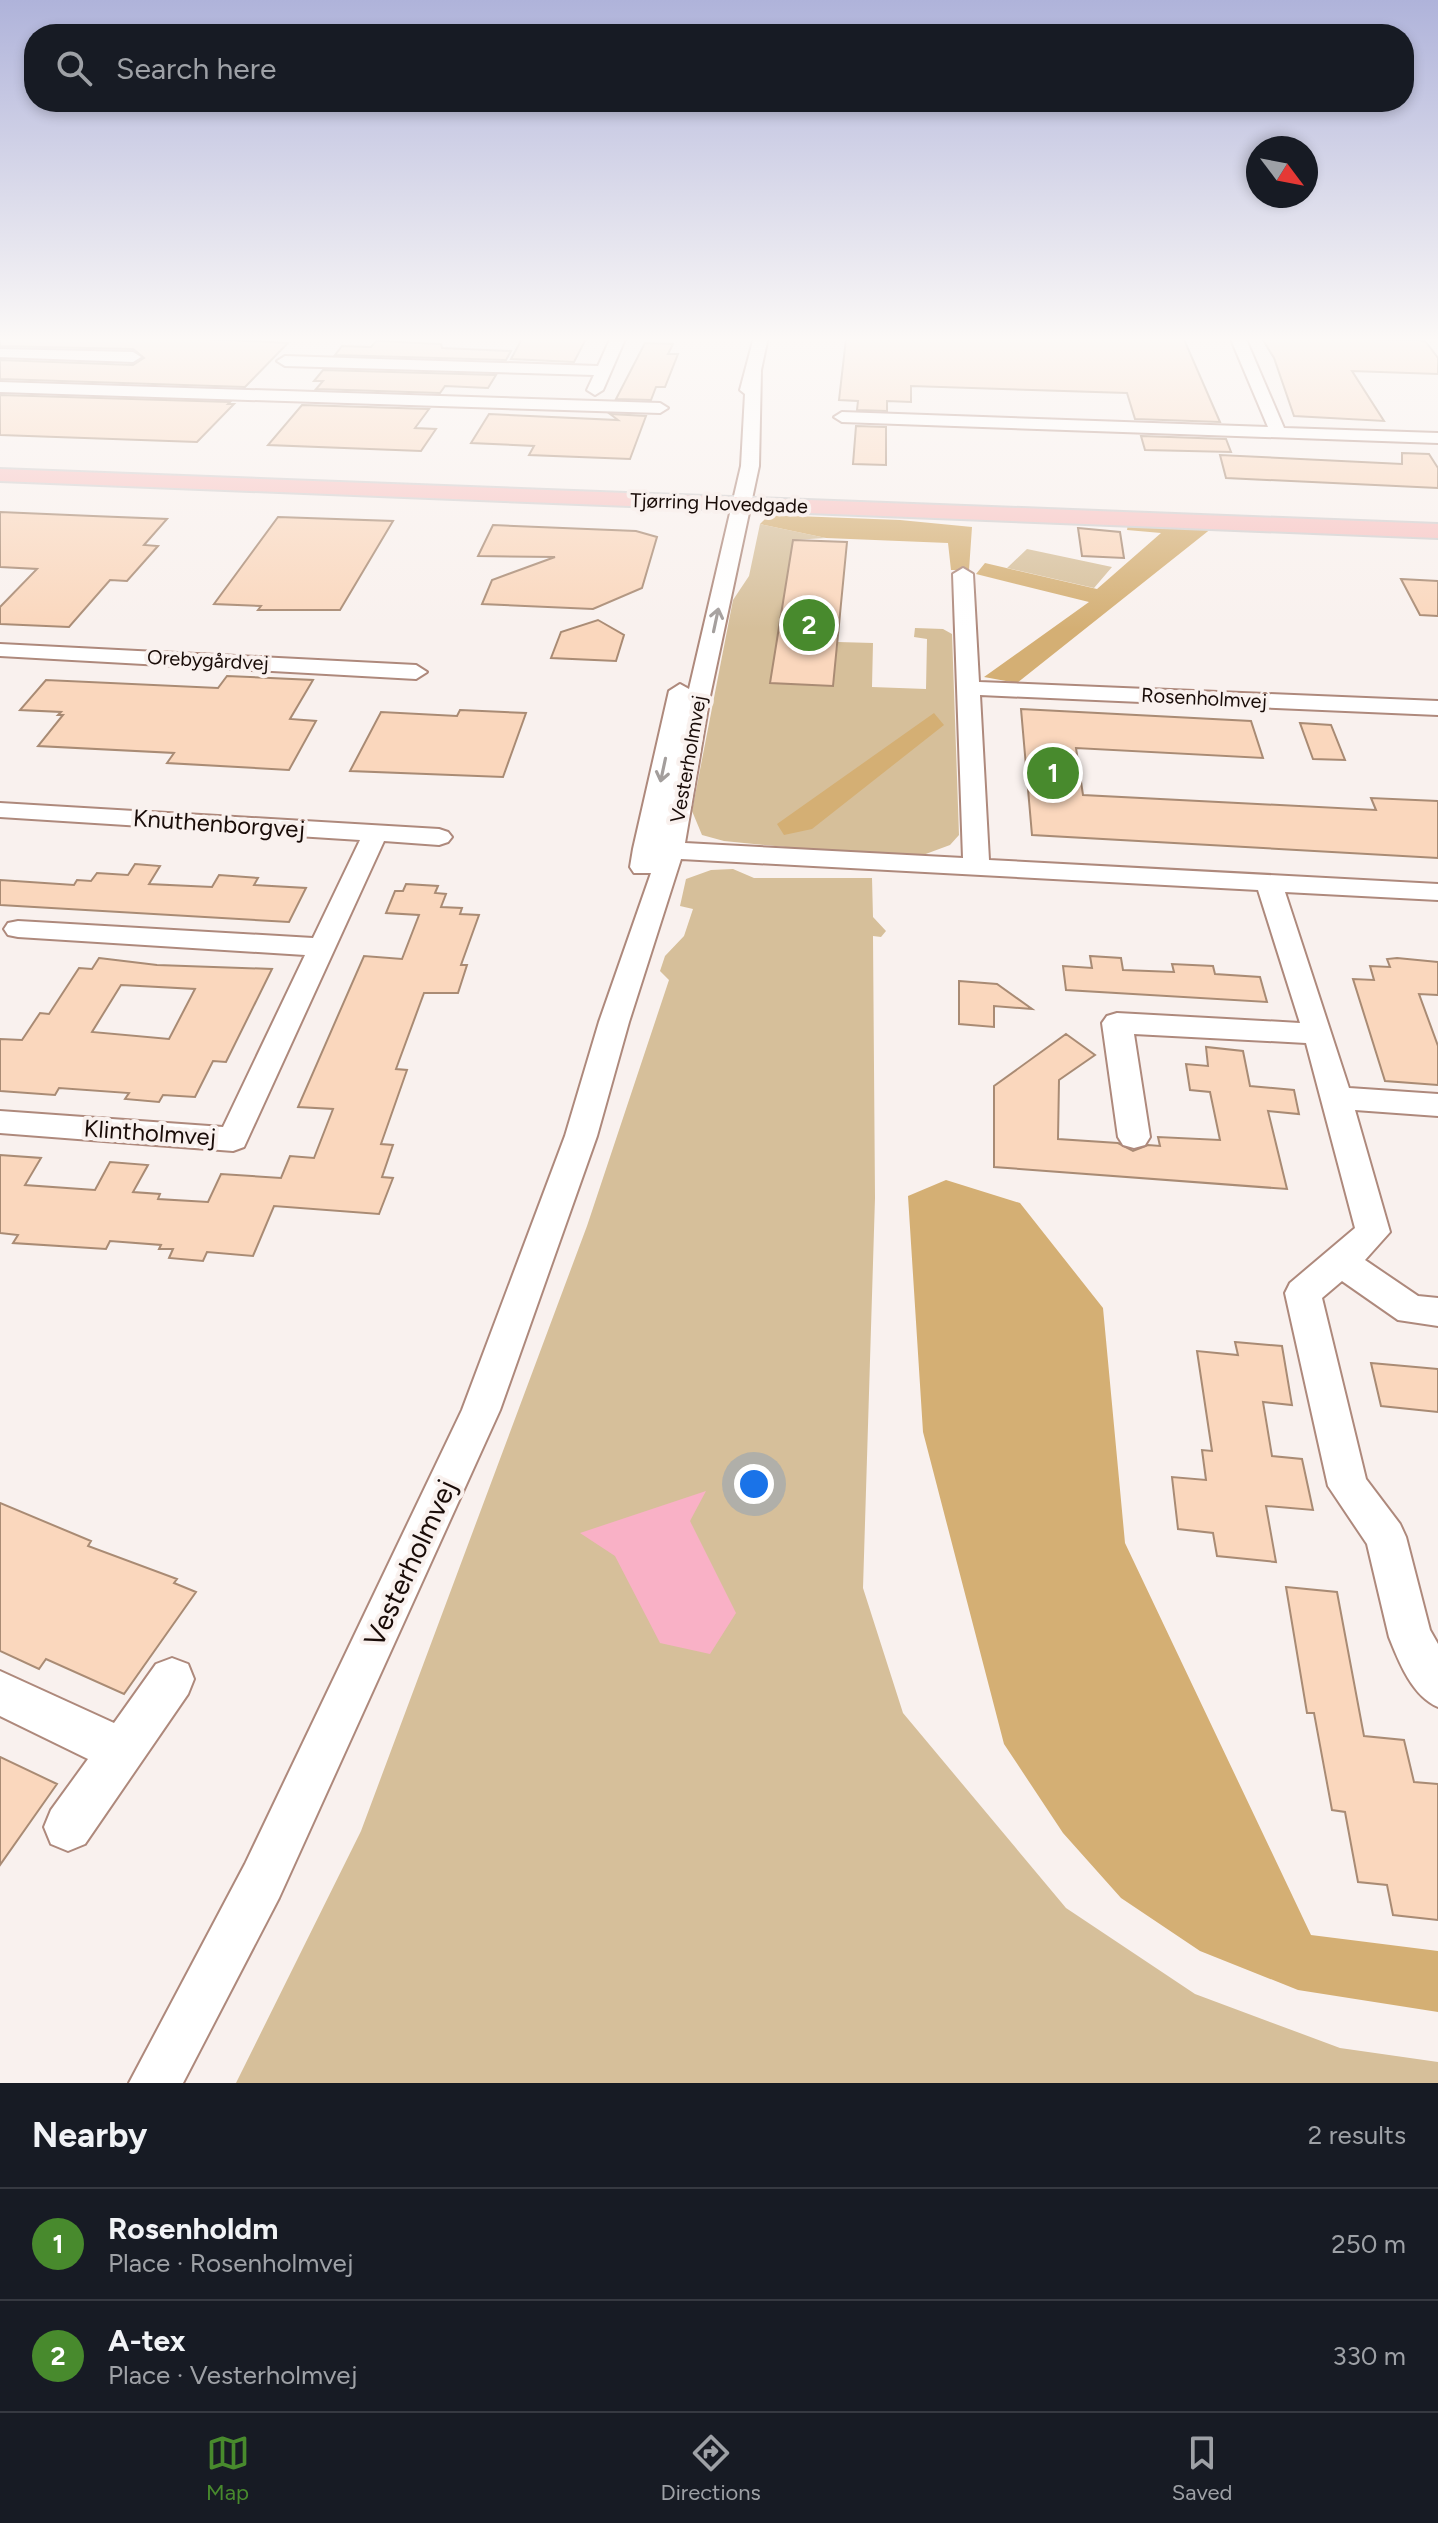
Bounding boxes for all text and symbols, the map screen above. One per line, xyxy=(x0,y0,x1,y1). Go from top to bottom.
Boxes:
search box xyxy=(24,24,1414,112)
icon: search xyxy=(52,46,96,90)
text: Search here xyxy=(116,50,276,87)
north arrow xyxy=(1246,136,1318,208)
street label: Tjørring Hovedgade xyxy=(630,488,808,518)
pin: 2 xyxy=(783,595,835,655)
one-way arrow xyxy=(709,607,724,633)
street label: Orebygårdvej xyxy=(147,645,269,675)
street label: Rosenholmvej xyxy=(1140,683,1268,713)
street label: Vesterholmvej xyxy=(665,693,711,825)
pin: 1 xyxy=(1027,743,1079,803)
one-way arrow xyxy=(655,757,670,783)
street label: Knuthenborgvej xyxy=(132,803,306,844)
street label: Klintholmvej xyxy=(83,1113,217,1152)
your location xyxy=(734,1464,774,1504)
street label: Vesterholmvej xyxy=(356,1474,464,1652)
text: Nearby xyxy=(32,2115,147,2156)
text: 2 results xyxy=(1308,2119,1406,2151)
text: Rosenholdm xyxy=(108,2210,278,2247)
text: 1 xyxy=(53,2228,63,2260)
text: 250 m xyxy=(1331,2228,1406,2260)
text: Place · Rosenholmvej xyxy=(108,2247,354,2279)
text: A-tex xyxy=(108,2322,186,2359)
text: 2 xyxy=(50,2340,66,2372)
text: 330 m xyxy=(1332,2340,1406,2372)
text: Place · Vesterholmvej xyxy=(108,2359,357,2391)
tab: Map xyxy=(206,2431,250,2506)
tab: Directions xyxy=(661,2431,761,2506)
tab: Saved xyxy=(1172,2431,1232,2506)

